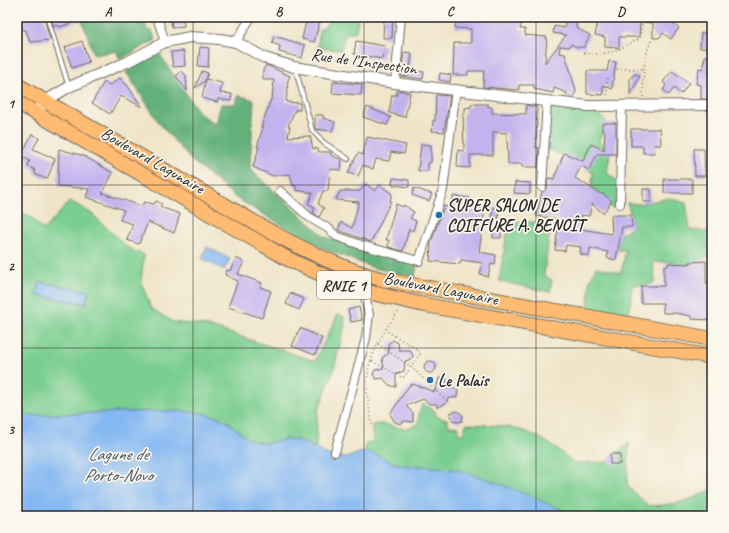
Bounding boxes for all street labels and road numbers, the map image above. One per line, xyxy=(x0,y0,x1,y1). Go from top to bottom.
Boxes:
street label: Rue de l'Inspection xyxy=(310,44,419,79)
street label: Boulevard Lagunaire xyxy=(97,122,209,199)
street label: Boulevard Lagunaire xyxy=(382,267,501,310)
road number: RNIE 1 xyxy=(317,271,371,299)

